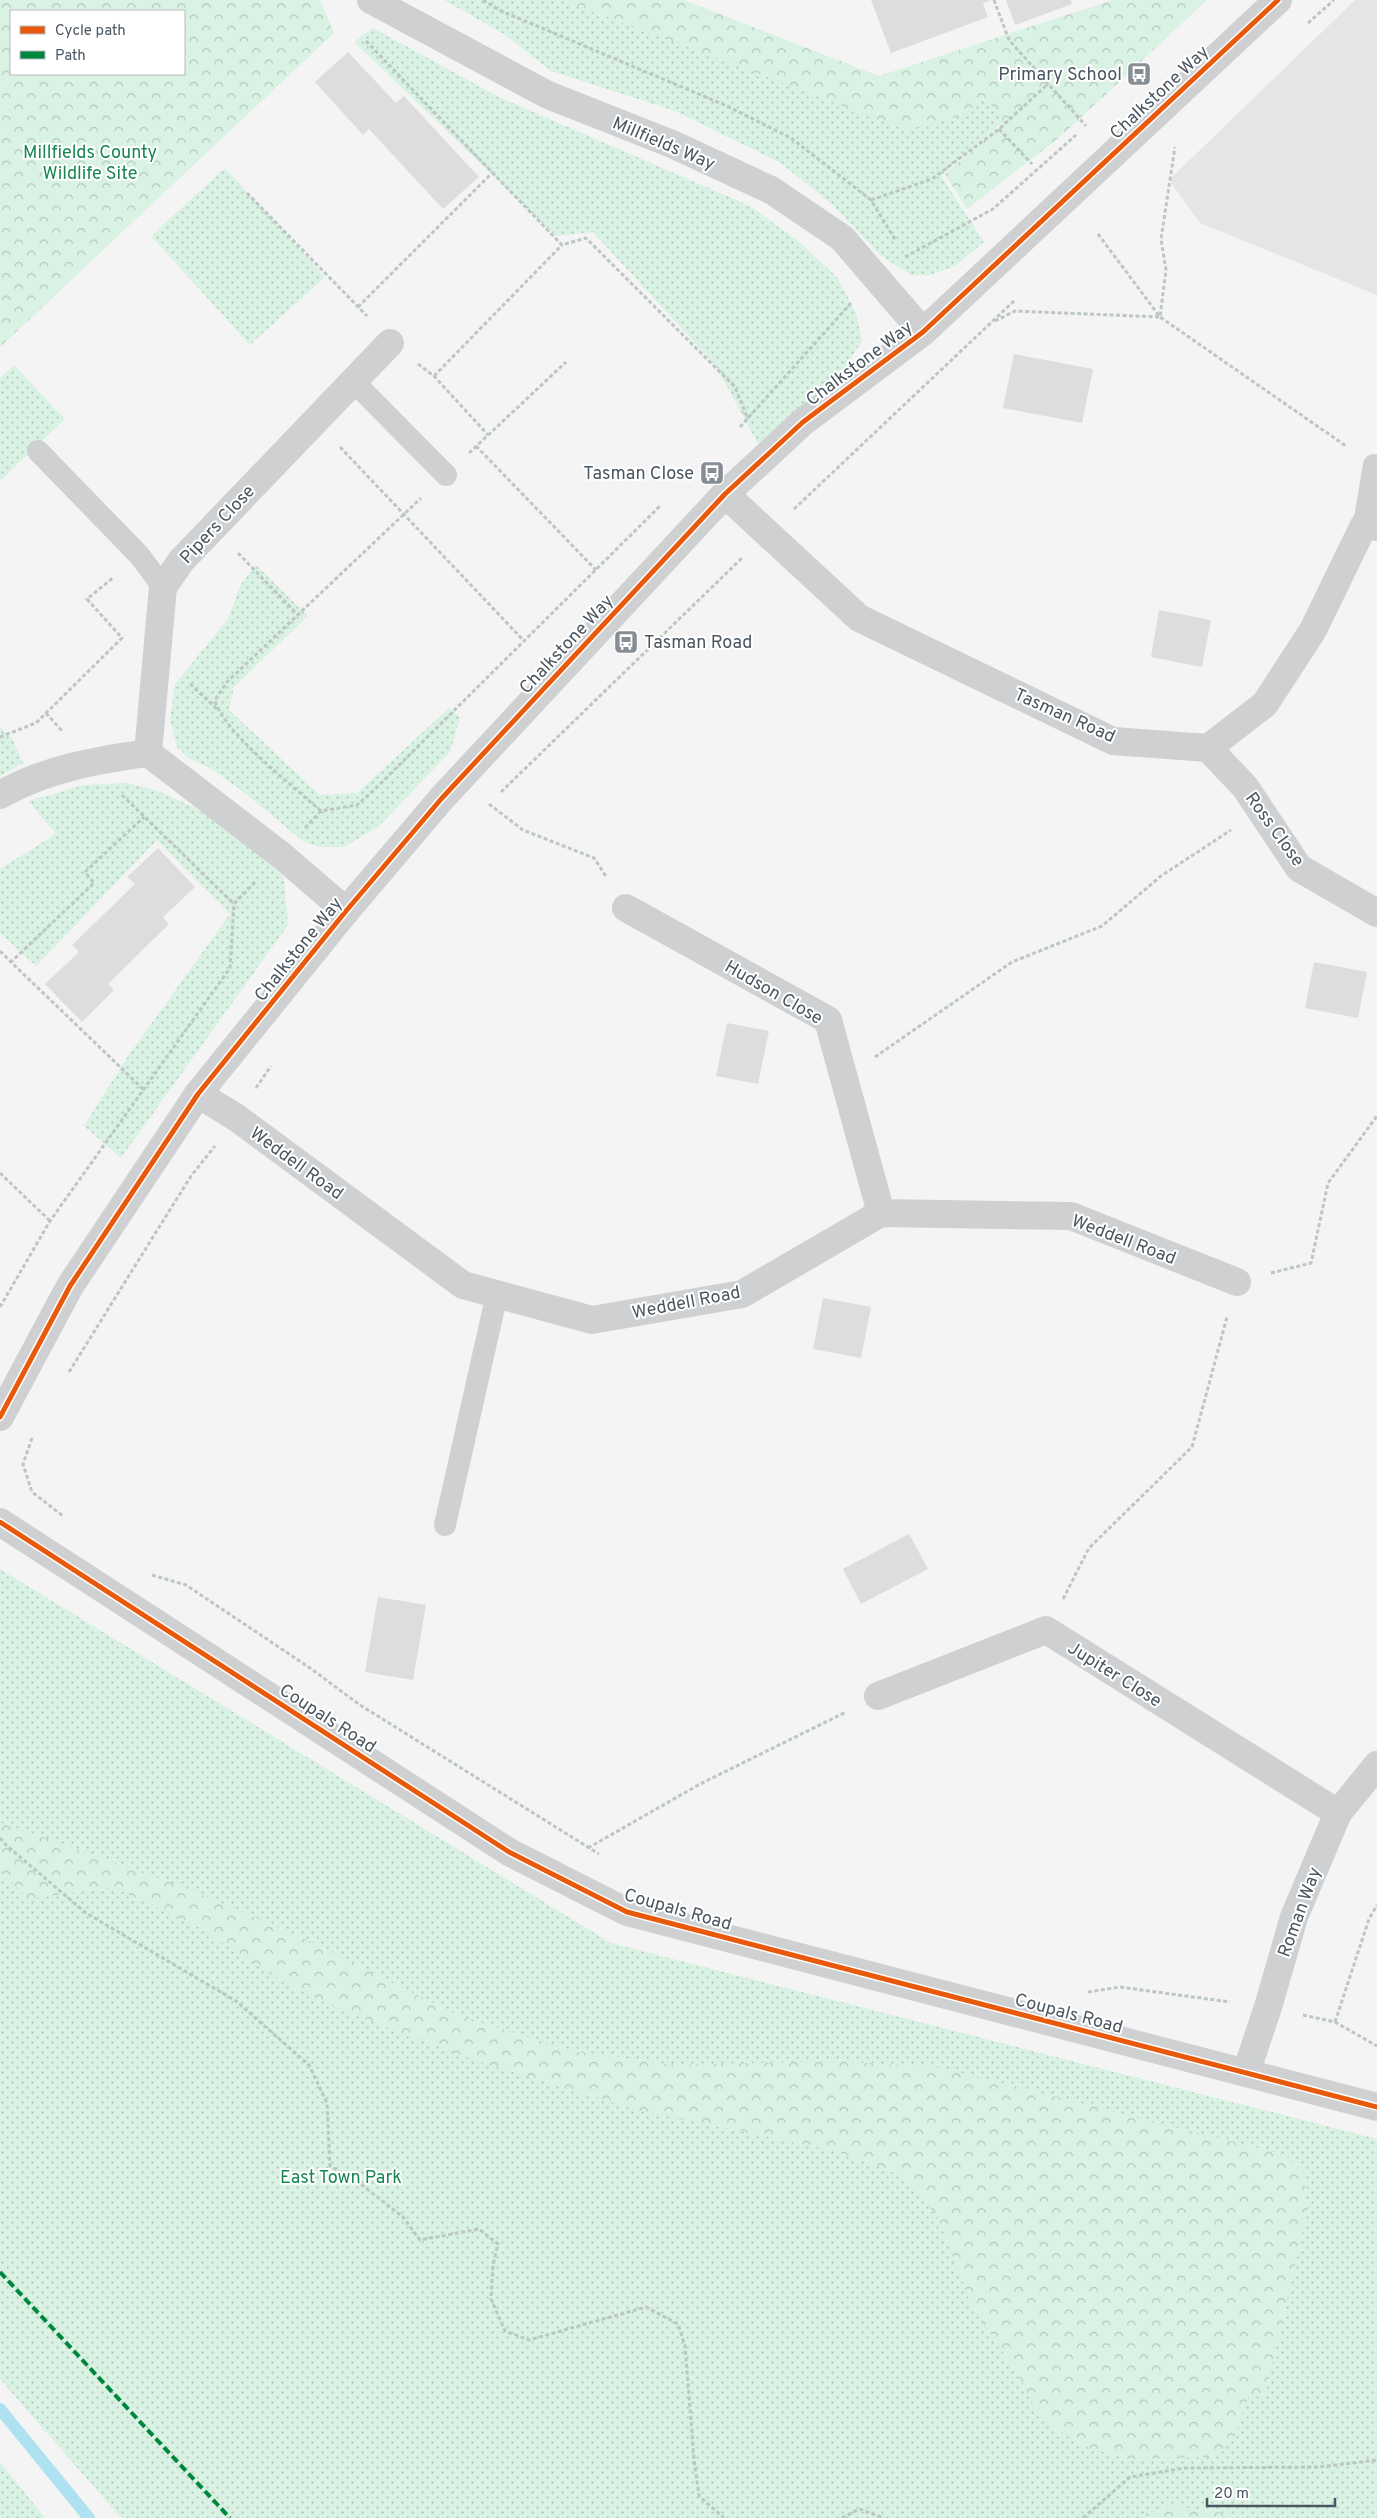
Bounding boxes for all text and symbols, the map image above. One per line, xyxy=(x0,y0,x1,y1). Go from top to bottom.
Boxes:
legend xyxy=(10,10,185,75)
text: Cycle path xyxy=(55,22,126,41)
street label: Chalkstone Way xyxy=(1105,41,1215,145)
text: Path xyxy=(55,47,86,66)
bus stop icon: Primary School xyxy=(1126,61,1152,87)
place label: Primary School xyxy=(998,64,1122,87)
street label: Millfields Way xyxy=(609,112,718,176)
park label: Millfields County Wildlife Site xyxy=(23,142,157,186)
street label: Chalkstone Way xyxy=(802,317,918,412)
bus stop icon: Tasman Close xyxy=(699,460,725,486)
place label: Tasman Close xyxy=(583,463,694,486)
street label: Pipers Close xyxy=(176,481,261,569)
street label: Chalkstone Way xyxy=(515,590,619,700)
bus stop icon: Tasman Road xyxy=(613,629,639,655)
place label: Tasman Road xyxy=(644,632,752,655)
street label: Tasman Road xyxy=(1010,684,1119,749)
street label: Ross Close xyxy=(1239,788,1309,872)
street label: Chalkstone Way xyxy=(250,893,348,1007)
street label: Hudson Close xyxy=(720,956,826,1031)
street label: Weddell Road xyxy=(245,1123,347,1206)
street label: Weddell Road xyxy=(1068,1210,1179,1271)
street label: Weddell Road xyxy=(630,1282,742,1325)
street label: Jupiter Close xyxy=(1063,1637,1166,1713)
street label: Coupals Road xyxy=(274,1679,380,1759)
street label: Roman Way xyxy=(1274,1864,1327,1961)
street label: Coupals Road xyxy=(621,1884,734,1937)
street label: Coupals Road xyxy=(1012,1989,1125,2040)
park label: East Town Park xyxy=(280,2167,402,2190)
scale bar xyxy=(1207,2476,1334,2508)
text: 20 m xyxy=(1214,2485,1249,2504)

